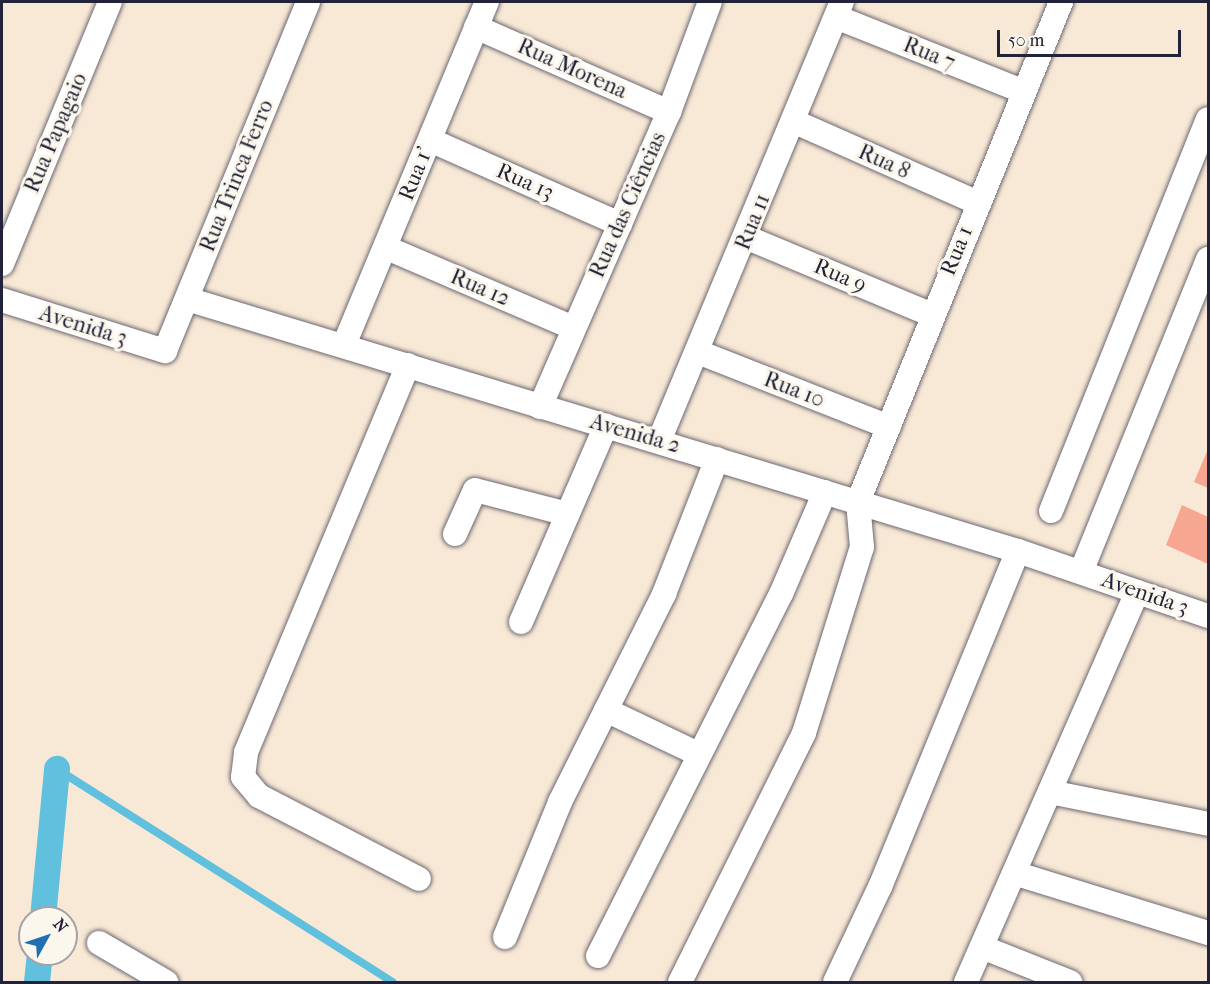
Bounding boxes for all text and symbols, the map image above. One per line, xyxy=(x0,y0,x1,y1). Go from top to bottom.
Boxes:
scale bar xyxy=(1000,18,1184,56)
text: 50 m xyxy=(1008,30,1044,51)
street label: Rua 7 xyxy=(899,32,959,76)
street label: Rua Morena xyxy=(513,33,631,105)
street label: Rua Papagaio xyxy=(19,69,93,197)
street label: Rua Trinca Ferro xyxy=(194,96,280,256)
street label: Rua das Ciências xyxy=(584,128,672,282)
street label: Rua 8 xyxy=(854,139,914,185)
street label: Rua 1' xyxy=(393,143,439,205)
street label: Rua 13 xyxy=(492,158,558,206)
street label: Rua 11 xyxy=(730,190,776,254)
street label: Rua 1 xyxy=(935,223,979,279)
street label: Rua 9 xyxy=(810,253,870,299)
street label: Rua 12 xyxy=(446,264,514,312)
street label: Avenida 3 xyxy=(36,300,130,352)
street label: Rua 10 xyxy=(760,366,828,414)
street label: Avenida 2 xyxy=(587,409,683,459)
street label: Avenida 3 xyxy=(1098,567,1192,621)
north arrow xyxy=(18,906,78,966)
text: N xyxy=(49,915,72,936)

